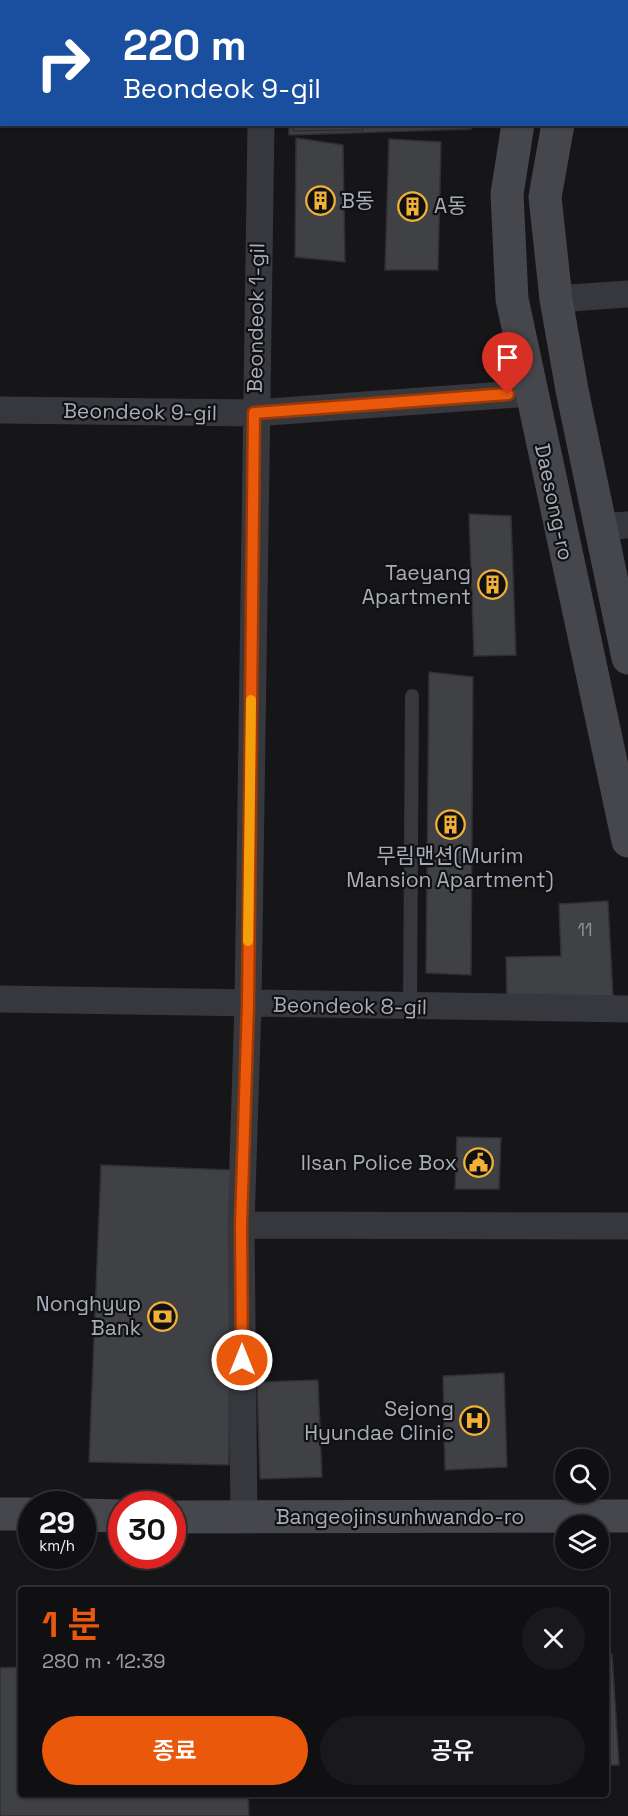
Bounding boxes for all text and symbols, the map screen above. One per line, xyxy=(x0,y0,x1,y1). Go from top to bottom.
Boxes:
text: 220 m xyxy=(123,19,247,72)
icon: right xyxy=(24,24,102,102)
text: Beondeok 9-gil xyxy=(123,71,321,106)
building icon: B동 xyxy=(304,185,336,217)
place label: B동 xyxy=(341,187,374,214)
building icon: A동 xyxy=(397,190,429,222)
place label: A동 xyxy=(434,192,467,219)
street label: Beondeok 1-gil xyxy=(241,243,270,393)
pin xyxy=(482,332,533,394)
icon: arrive xyxy=(491,341,524,374)
street label: Beondeok 9-gil xyxy=(63,397,217,426)
street label: Daesong-ro xyxy=(529,441,580,563)
place label: Taeyang Apartment xyxy=(362,559,471,610)
building icon: Taeyang Apartment xyxy=(476,569,508,601)
building icon: 무림맨션(Murim Mansion Apartment) xyxy=(434,809,466,841)
place label: 무림맨션(Murim Mansion Apartment) xyxy=(346,842,554,893)
house number: 11 xyxy=(577,918,593,941)
street label: Beondeok 8-gil xyxy=(273,991,427,1020)
public building icon: Ilsan Police Box xyxy=(462,1147,494,1179)
place label: Ilsan Police Box xyxy=(301,1149,457,1176)
place label: Nonghyup Bank xyxy=(36,1290,141,1341)
bank icon: Nonghyup Bank xyxy=(146,1300,178,1332)
position arrow xyxy=(210,1328,274,1392)
place label: Sejong Hyundae Clinic xyxy=(304,1395,454,1446)
hospital icon: Sejong Hyundae Clinic xyxy=(459,1405,491,1437)
map controls xyxy=(555,1449,609,1569)
button: search xyxy=(555,1449,609,1503)
speed limit sign: 30 xyxy=(108,1491,186,1569)
text: 29 xyxy=(39,1503,75,1542)
street label: Bangeojinsunhwando-ro xyxy=(276,1503,524,1530)
button: layers xyxy=(555,1515,609,1569)
text: km/h xyxy=(39,1536,75,1555)
text: 1 분 xyxy=(42,1602,101,1648)
button: close xyxy=(522,1607,585,1670)
text: 280 m · 12:39 xyxy=(42,1648,166,1674)
button: 종료 xyxy=(42,1716,308,1785)
button: 공유 xyxy=(320,1716,585,1785)

